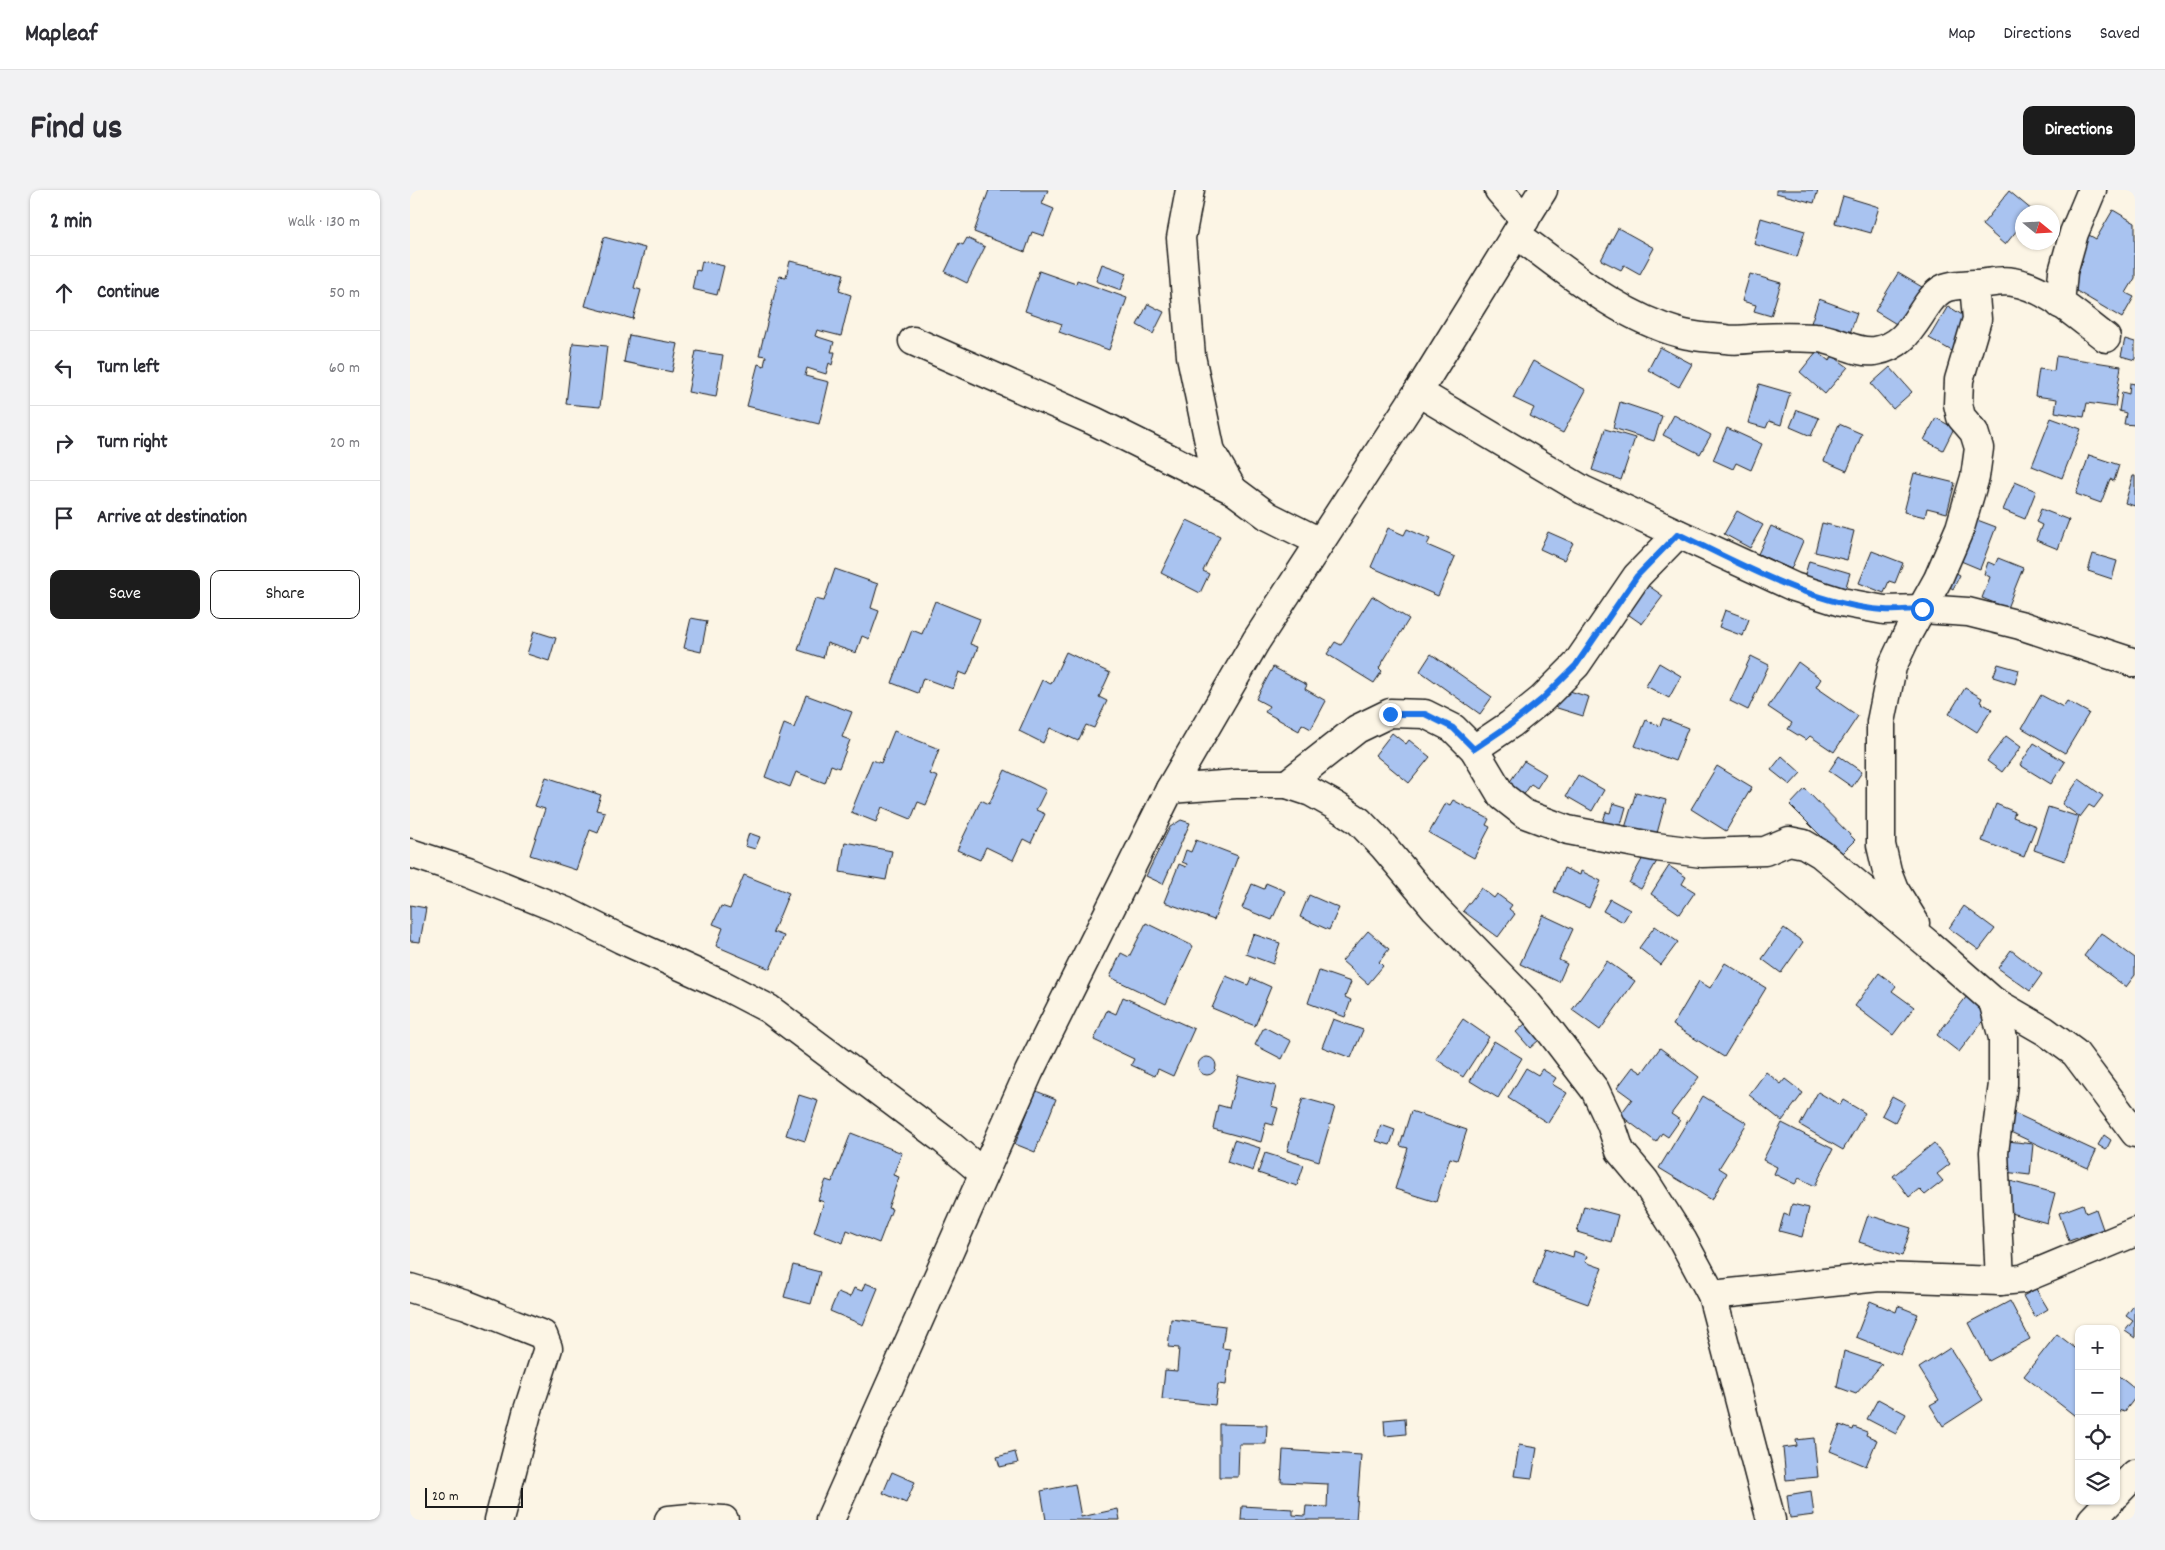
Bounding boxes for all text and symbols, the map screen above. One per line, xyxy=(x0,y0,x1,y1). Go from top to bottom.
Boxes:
text: Mapleaf xyxy=(25,18,97,52)
text: Map xyxy=(1948,22,1975,47)
text: Directions xyxy=(2003,22,2072,47)
text: Saved xyxy=(2100,22,2140,47)
text: Find us xyxy=(30,105,122,155)
button: Directions xyxy=(2023,106,2135,155)
north arrow xyxy=(2015,205,2060,250)
text: 2 min xyxy=(50,208,92,238)
text: Walk · 130 m xyxy=(288,211,360,234)
icon: ahead xyxy=(50,279,78,307)
text: Continue xyxy=(97,280,159,307)
text: 50 m xyxy=(329,282,360,305)
icon: left xyxy=(50,354,78,382)
text: Turn left xyxy=(97,355,160,382)
text: 60 m xyxy=(329,357,360,380)
icon: right xyxy=(50,429,78,457)
text: Turn right xyxy=(97,430,168,457)
text: 20 m xyxy=(330,432,360,455)
icon: arrive xyxy=(50,504,78,532)
text: Arrive at destination xyxy=(97,505,247,532)
button: Save xyxy=(50,570,200,619)
button: Share xyxy=(210,570,360,619)
route start xyxy=(1911,598,1934,621)
route end xyxy=(1379,703,1402,726)
map controls xyxy=(2075,1325,2120,1505)
button: + xyxy=(2075,1325,2120,1370)
button: − xyxy=(2075,1370,2120,1415)
button: locate xyxy=(2075,1415,2120,1460)
button: layers xyxy=(2075,1460,2120,1505)
scale bar xyxy=(425,1485,522,1508)
text: 20 m xyxy=(432,1487,459,1507)

